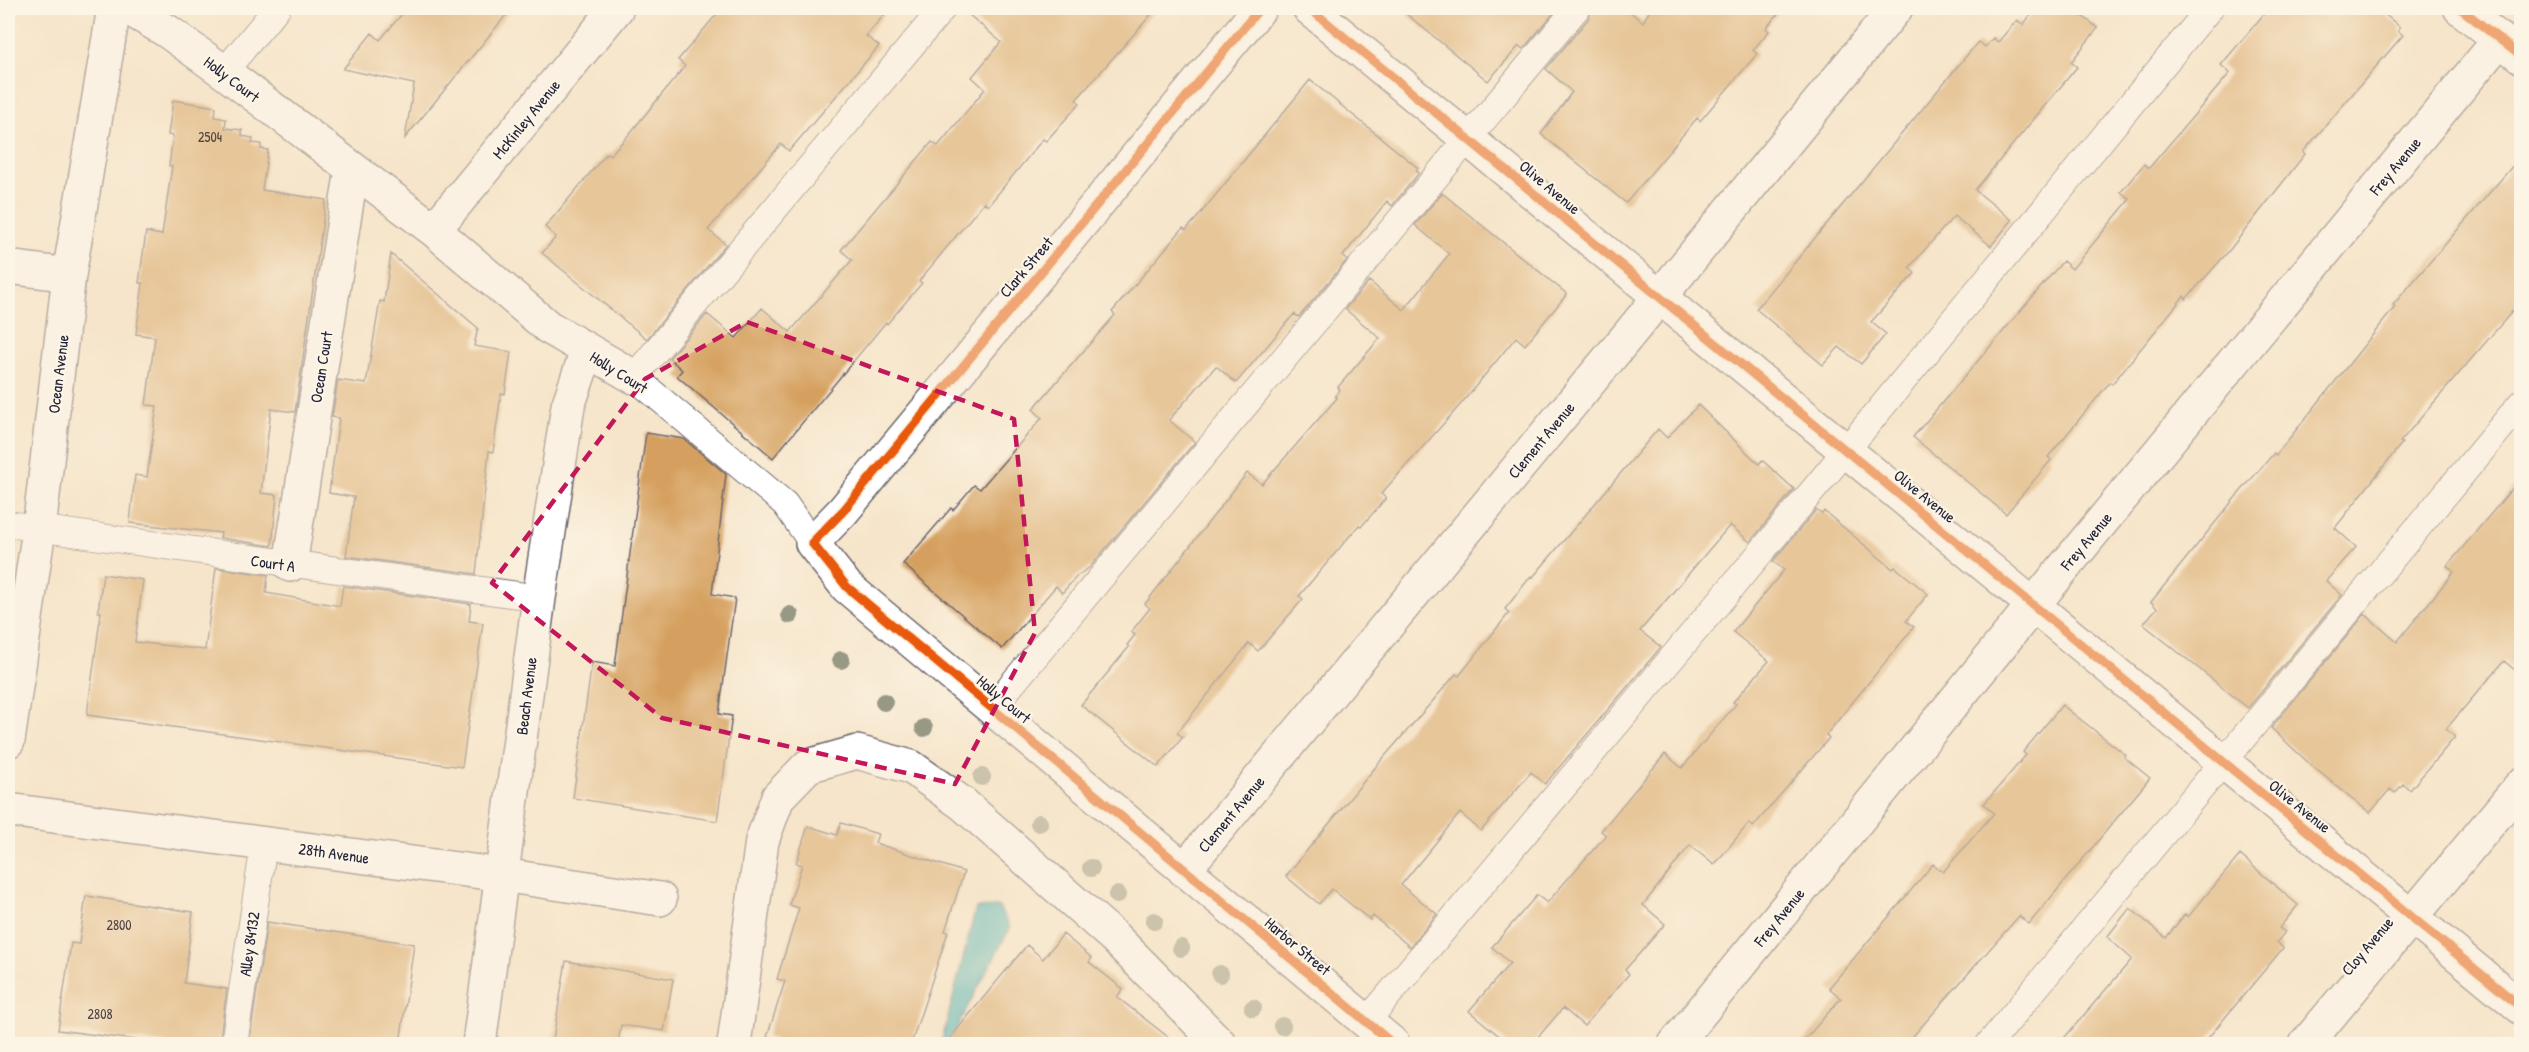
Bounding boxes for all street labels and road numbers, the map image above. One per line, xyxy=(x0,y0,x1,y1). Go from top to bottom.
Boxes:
street label: Holly Court xyxy=(200,51,265,108)
street label: McKinley Avenue xyxy=(487,74,565,163)
street label: Frey Avenue xyxy=(2364,132,2426,200)
street label: Olive Avenue xyxy=(1515,155,1586,220)
street label: Clark Street xyxy=(994,232,1058,302)
street label: Ocean Court xyxy=(305,329,338,404)
street label: Ocean Avenue xyxy=(42,333,74,415)
street label: Holly Court xyxy=(586,346,653,399)
street label: Clement Avenue xyxy=(1502,397,1580,483)
street label: Olive Avenue xyxy=(1889,464,1961,528)
street label: Frey Avenue xyxy=(2055,507,2117,575)
street label: Court A xyxy=(249,549,297,577)
street label: Beach Avenue xyxy=(510,655,542,736)
street label: Holly Court xyxy=(972,670,1036,728)
street label: Clement Avenue xyxy=(1192,771,1270,857)
street label: Olive Avenue xyxy=(2264,774,2336,838)
street label: 28th Avenue xyxy=(297,837,371,869)
street label: Frey Avenue xyxy=(1748,883,1810,952)
street label: Alley 84132 xyxy=(234,910,264,978)
street label: Cloy Avenue xyxy=(2336,911,2398,980)
street label: Harbor Street xyxy=(1260,912,1336,980)

